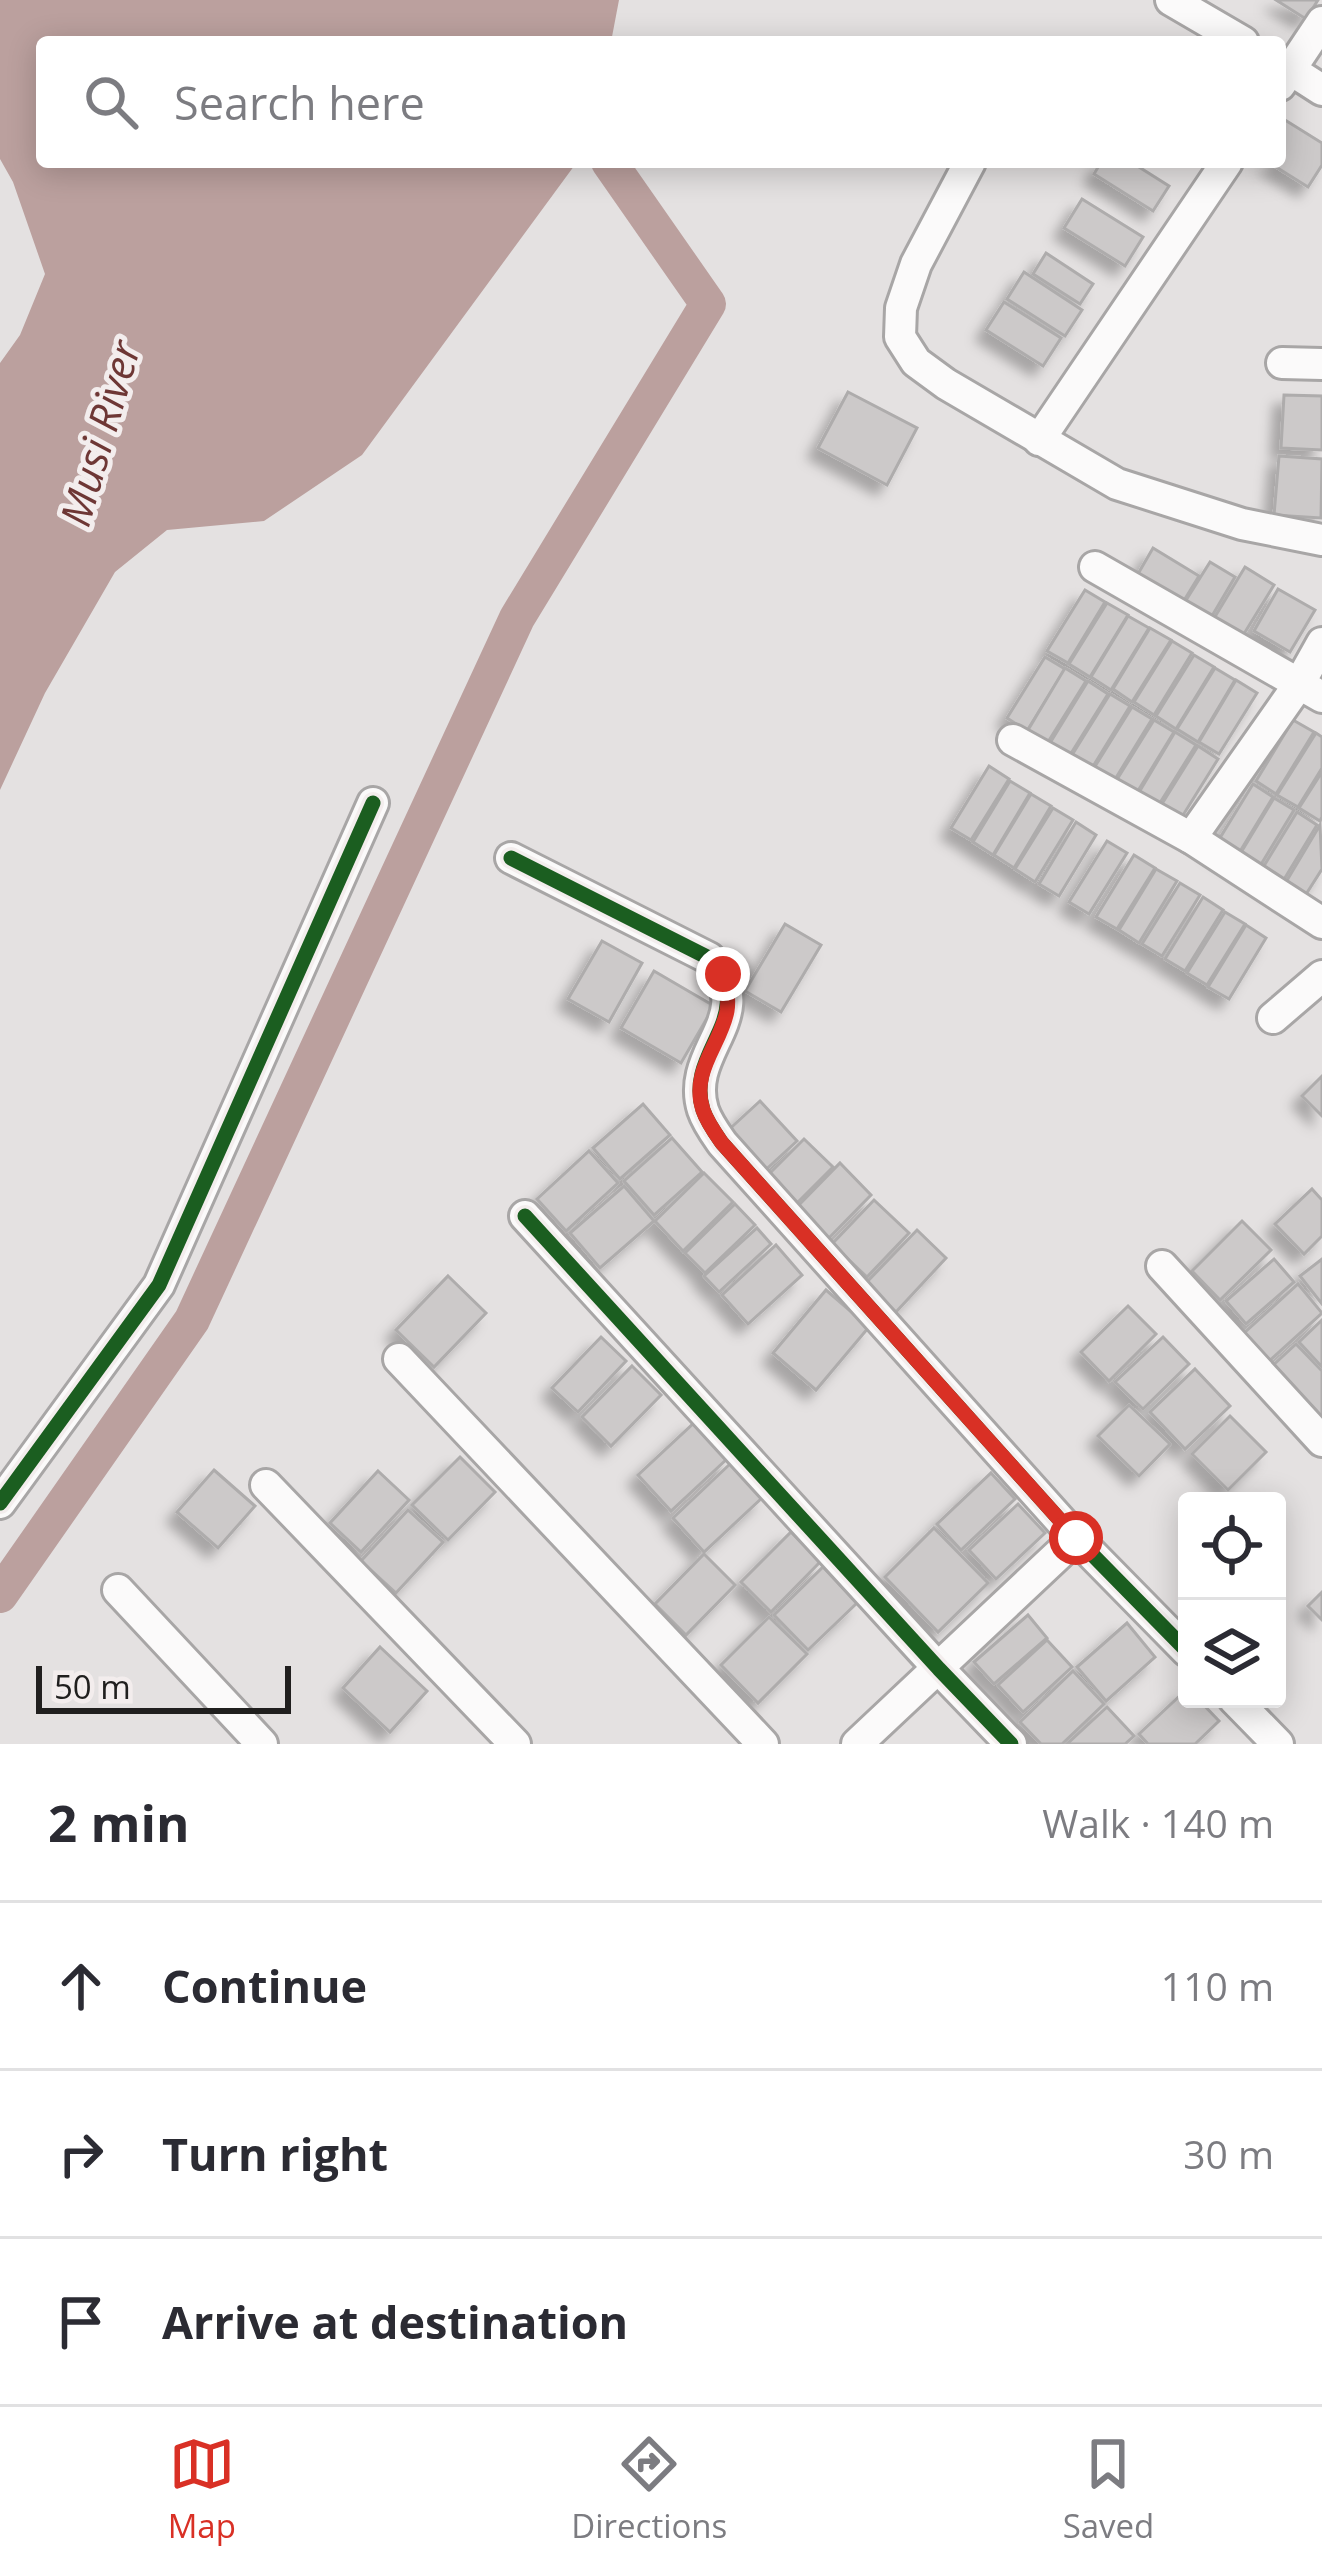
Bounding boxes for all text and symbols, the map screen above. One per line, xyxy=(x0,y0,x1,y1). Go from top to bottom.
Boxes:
search box xyxy=(36,36,1286,168)
icon: search xyxy=(78,69,144,135)
text: Search here xyxy=(174,72,425,133)
water label: Musi River xyxy=(45,332,153,532)
route end xyxy=(696,947,750,1001)
map controls xyxy=(1178,1492,1286,1708)
button: locate xyxy=(1178,1492,1286,1600)
route start xyxy=(1049,1511,1103,1565)
button: layers xyxy=(1178,1600,1286,1708)
scale bar xyxy=(36,1660,291,1713)
text: 50 m xyxy=(54,1664,131,1709)
text: 2 min xyxy=(48,1787,190,1857)
text: Walk · 140 m xyxy=(1042,1796,1274,1849)
icon: ahead xyxy=(48,1953,114,2019)
text: Continue xyxy=(162,1955,367,2016)
text: 110 m xyxy=(1161,1959,1274,2012)
icon: right xyxy=(48,2121,114,2187)
text: Turn right xyxy=(162,2123,388,2184)
text: 30 m xyxy=(1183,2127,1274,2180)
icon: arrive xyxy=(48,2289,114,2355)
text: Arrive at destination xyxy=(162,2291,628,2352)
tab: Map xyxy=(168,2431,236,2548)
tab: Directions xyxy=(571,2431,727,2548)
tab: Saved xyxy=(1063,2431,1154,2548)

